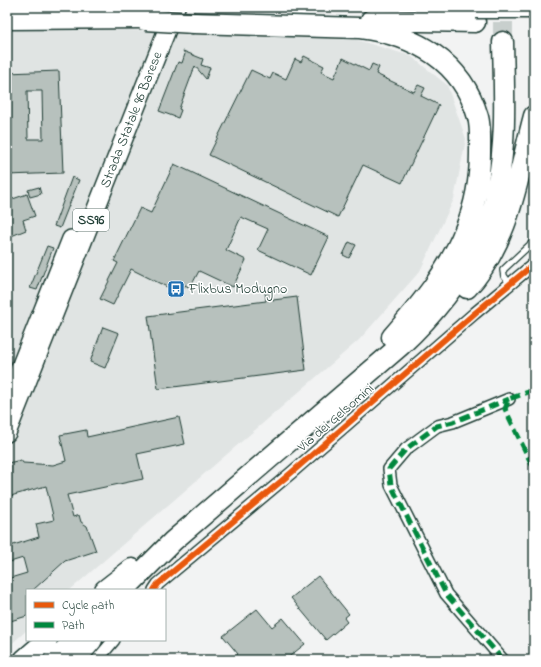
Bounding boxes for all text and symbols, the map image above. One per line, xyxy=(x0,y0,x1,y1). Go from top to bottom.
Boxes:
street label: Strada Statale 96 Barese xyxy=(95,48,168,191)
road number: SS96 xyxy=(73,209,109,231)
bus stop icon: Flixbus Modugno xyxy=(166,279,186,299)
place label: Flixbus Modugno xyxy=(188,279,287,301)
street label: Via dei Gelsomini xyxy=(292,379,379,458)
legend xyxy=(26,589,166,641)
text: Cycle path xyxy=(62,597,114,616)
text: Path xyxy=(62,617,85,635)

